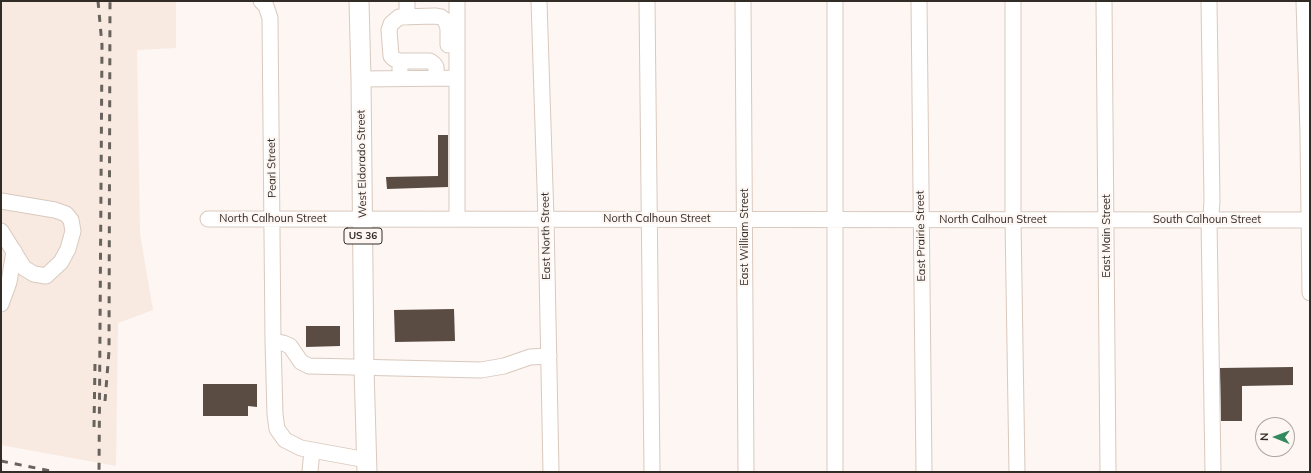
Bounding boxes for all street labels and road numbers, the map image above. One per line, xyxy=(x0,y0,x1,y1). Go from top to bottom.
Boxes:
street label: West Eldorado Street xyxy=(354,110,370,218)
street label: Pearl Street xyxy=(265,138,279,198)
street label: East William Street xyxy=(738,188,752,286)
street label: East Prairie Street xyxy=(914,190,928,282)
street label: East North Street xyxy=(539,192,553,280)
street label: East Main Street xyxy=(1100,194,1114,278)
street label: North Calhoun Street xyxy=(219,212,327,226)
street label: North Calhoun Street xyxy=(603,212,711,226)
street label: North Calhoun Street xyxy=(939,213,1047,227)
street label: South Calhoun Street xyxy=(1153,213,1261,227)
road number: US 36 xyxy=(344,228,382,244)

